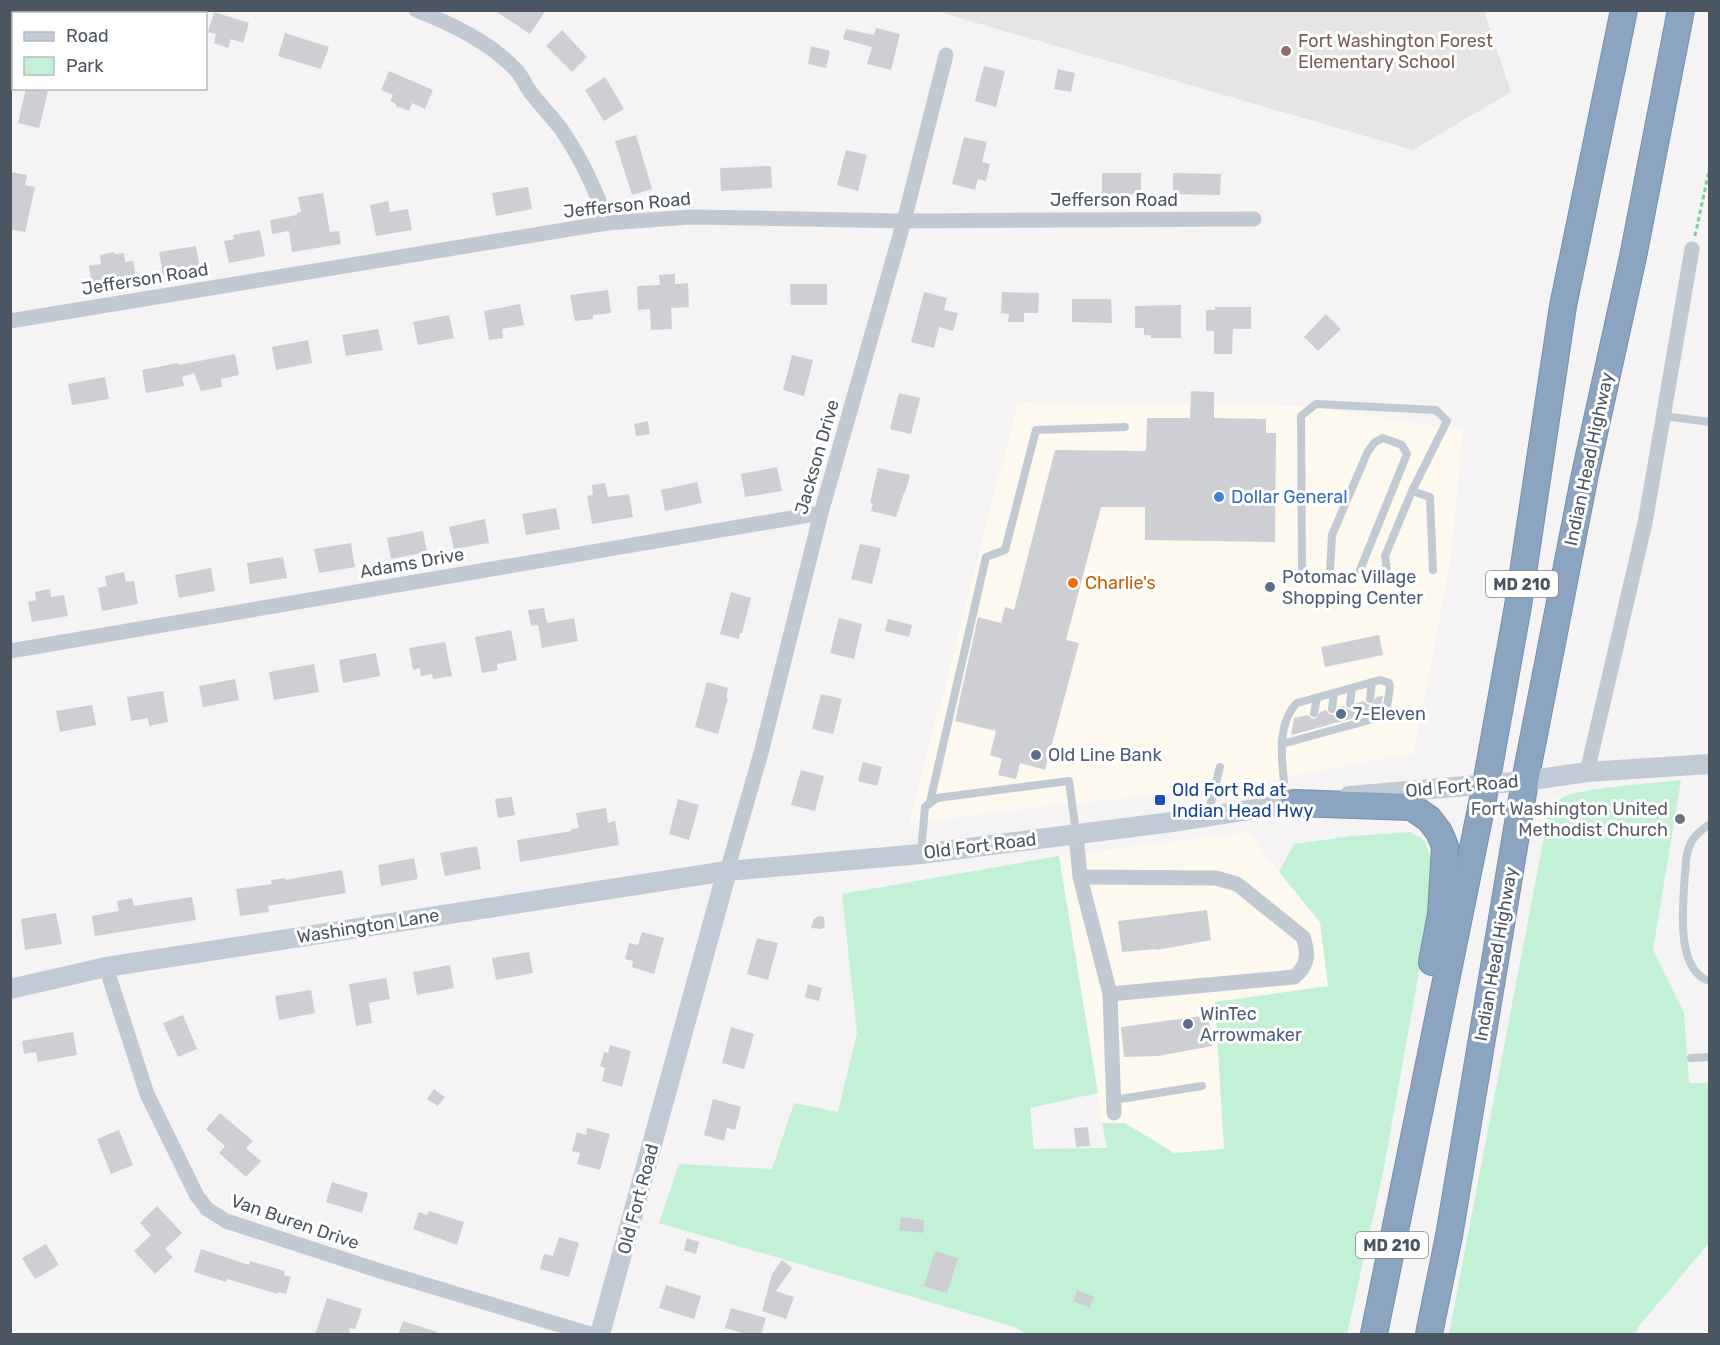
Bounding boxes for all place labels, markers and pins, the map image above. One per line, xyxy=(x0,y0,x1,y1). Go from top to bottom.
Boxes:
place label: Fort Washington Forest Elementary School xyxy=(1298,30,1493,73)
marker: Fort Washington Forest Elementary School xyxy=(1279,44,1293,58)
place label: Dollar General xyxy=(1231,486,1348,508)
marker: Dollar General xyxy=(1212,490,1226,504)
place label: Potomac Village Shopping Center xyxy=(1282,566,1423,609)
place label: Charlie's xyxy=(1085,572,1156,594)
marker: Charlie's xyxy=(1066,576,1080,590)
marker: Potomac Village Shopping Center xyxy=(1263,580,1277,594)
place label: 7-Eleven xyxy=(1353,703,1426,725)
marker: 7-Eleven xyxy=(1334,707,1348,721)
place label: Old Line Bank xyxy=(1048,744,1162,766)
marker: Old Line Bank xyxy=(1029,748,1043,762)
place label: Old Fort Rd at Indian Head Hwy xyxy=(1172,779,1313,822)
marker: Old Fort Rd at Indian Head Hwy xyxy=(1153,793,1167,807)
place label: Fort Washington United Methodist Church xyxy=(1471,798,1668,841)
marker: Fort Washington United Methodist Church xyxy=(1673,812,1687,826)
place label: WinTec Arrowmaker xyxy=(1200,1003,1302,1046)
marker: WinTec Arrowmaker xyxy=(1181,1017,1195,1031)

